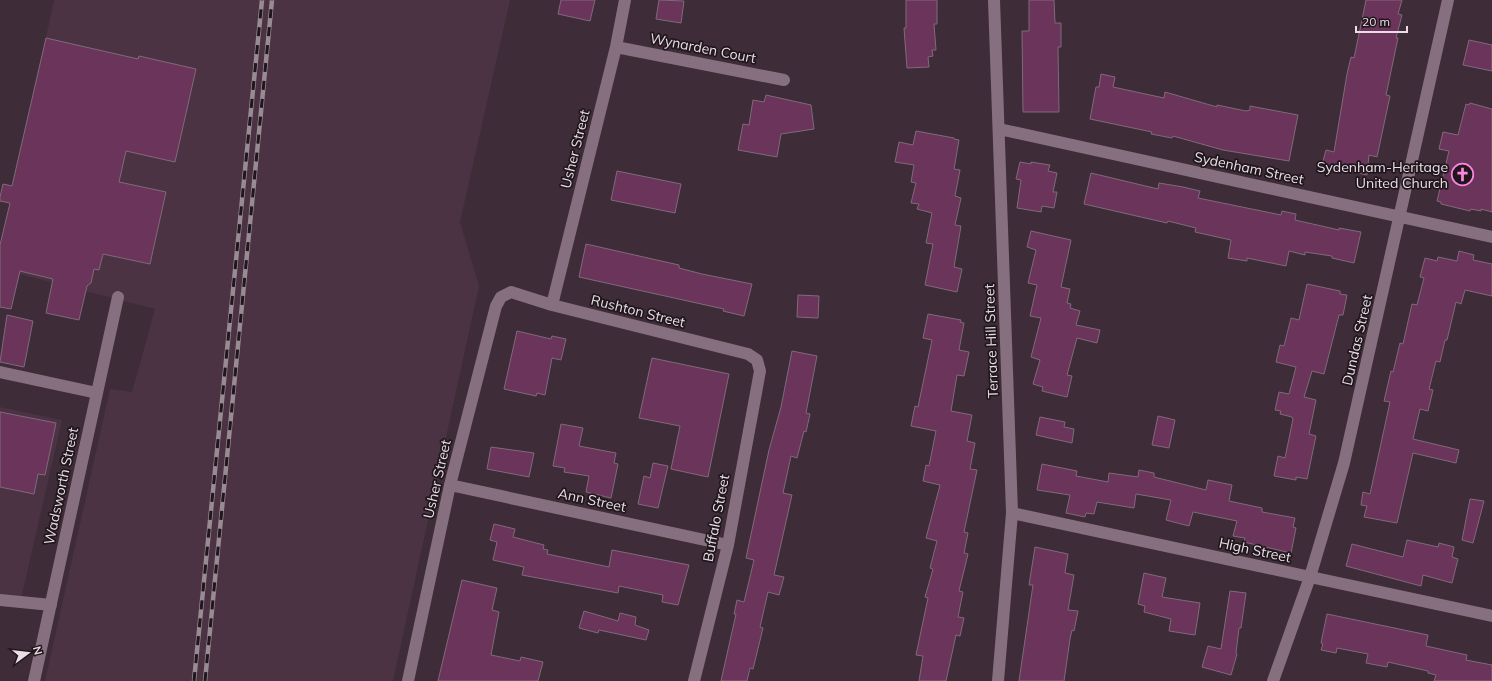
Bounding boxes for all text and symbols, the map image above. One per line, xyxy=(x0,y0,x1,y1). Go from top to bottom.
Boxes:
scale bar xyxy=(1356,8,1407,34)
text: 20 m xyxy=(1362,14,1390,29)
street label: Wynarden Court xyxy=(648,29,758,67)
street label: Usher Street xyxy=(557,108,593,190)
street label: Sydenham Street xyxy=(1193,148,1305,188)
place label: Sydenham-Heritage United Church xyxy=(1317,158,1448,192)
church icon: Sydenham-Heritage United Church xyxy=(1450,162,1476,188)
street label: Terrace Hill Street xyxy=(980,283,1002,399)
street label: Rushton Street xyxy=(589,291,687,331)
street label: Dundas Street xyxy=(1338,293,1376,387)
street label: Wadsworth Street xyxy=(40,426,82,546)
street label: Usher Street xyxy=(419,438,455,520)
street label: Buffalo Street xyxy=(699,473,733,563)
street label: Ann Street xyxy=(556,484,628,516)
street label: High Street xyxy=(1217,534,1293,566)
north arrow xyxy=(8,633,48,673)
text: N xyxy=(30,645,45,656)

